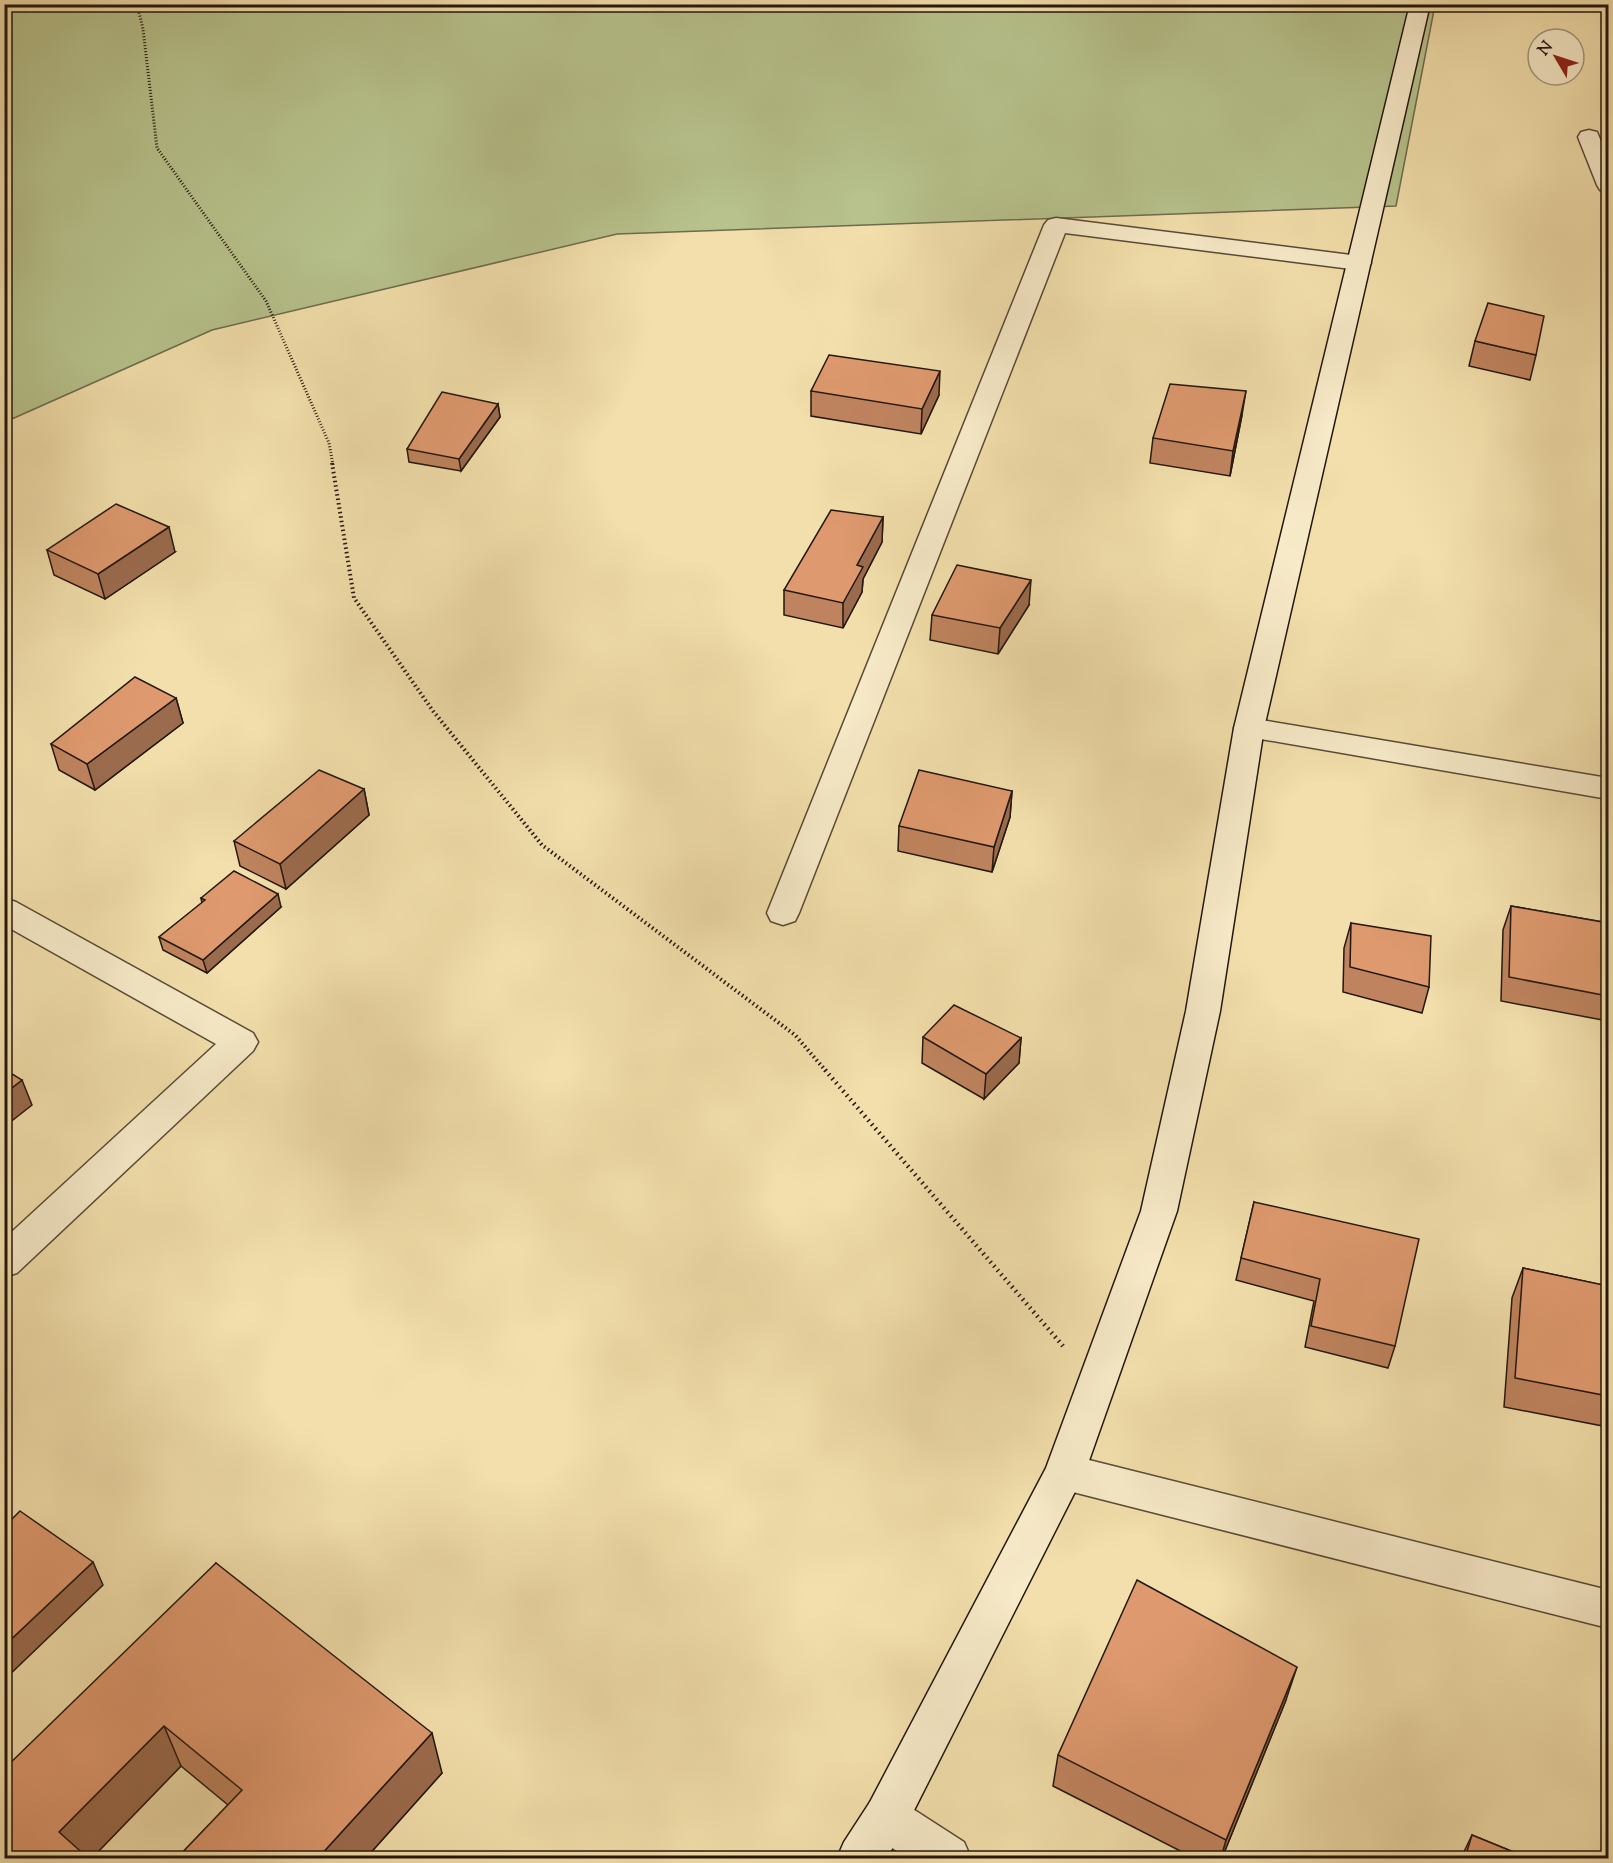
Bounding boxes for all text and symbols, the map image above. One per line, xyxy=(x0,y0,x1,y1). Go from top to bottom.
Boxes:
north arrow xyxy=(1526,27,1586,87)
text: N xyxy=(1533,37,1559,61)

